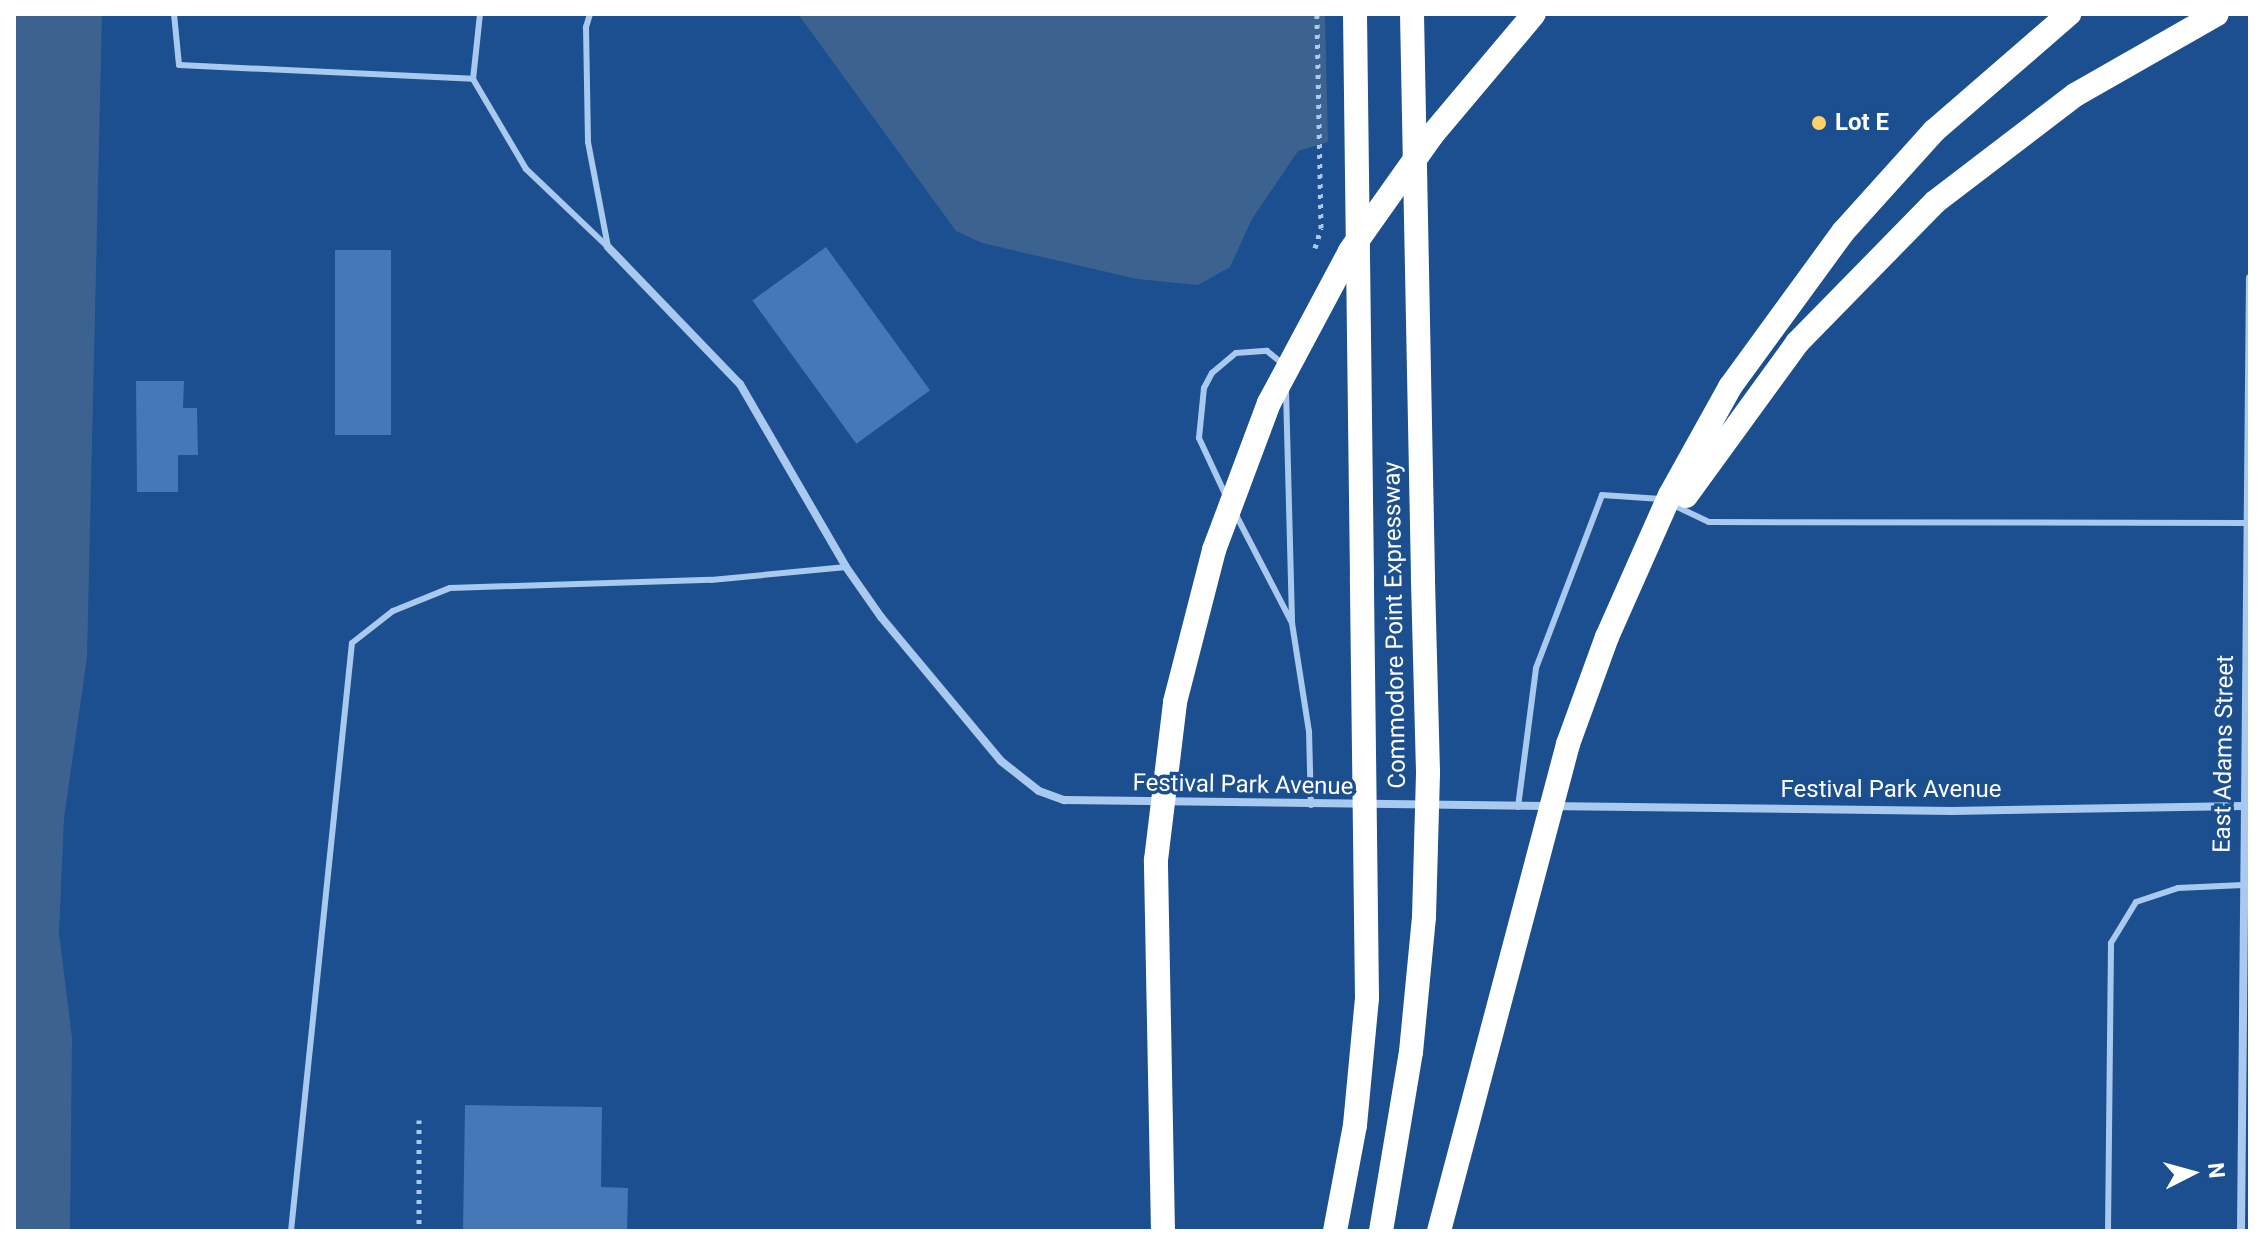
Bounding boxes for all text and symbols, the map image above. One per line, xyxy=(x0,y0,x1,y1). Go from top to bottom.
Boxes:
place label: Lot E xyxy=(1835,109,1889,137)
marker: Lot E xyxy=(1810,114,1828,132)
street label: Commodore Point Expressway xyxy=(1378,461,1412,789)
street label: East Adams Street xyxy=(2208,655,2240,853)
street label: Festival Park Avenue xyxy=(1132,769,1354,801)
street label: Festival Park Avenue xyxy=(1781,776,2001,804)
north arrow xyxy=(2152,1133,2232,1213)
text: N xyxy=(2203,1161,2230,1179)

